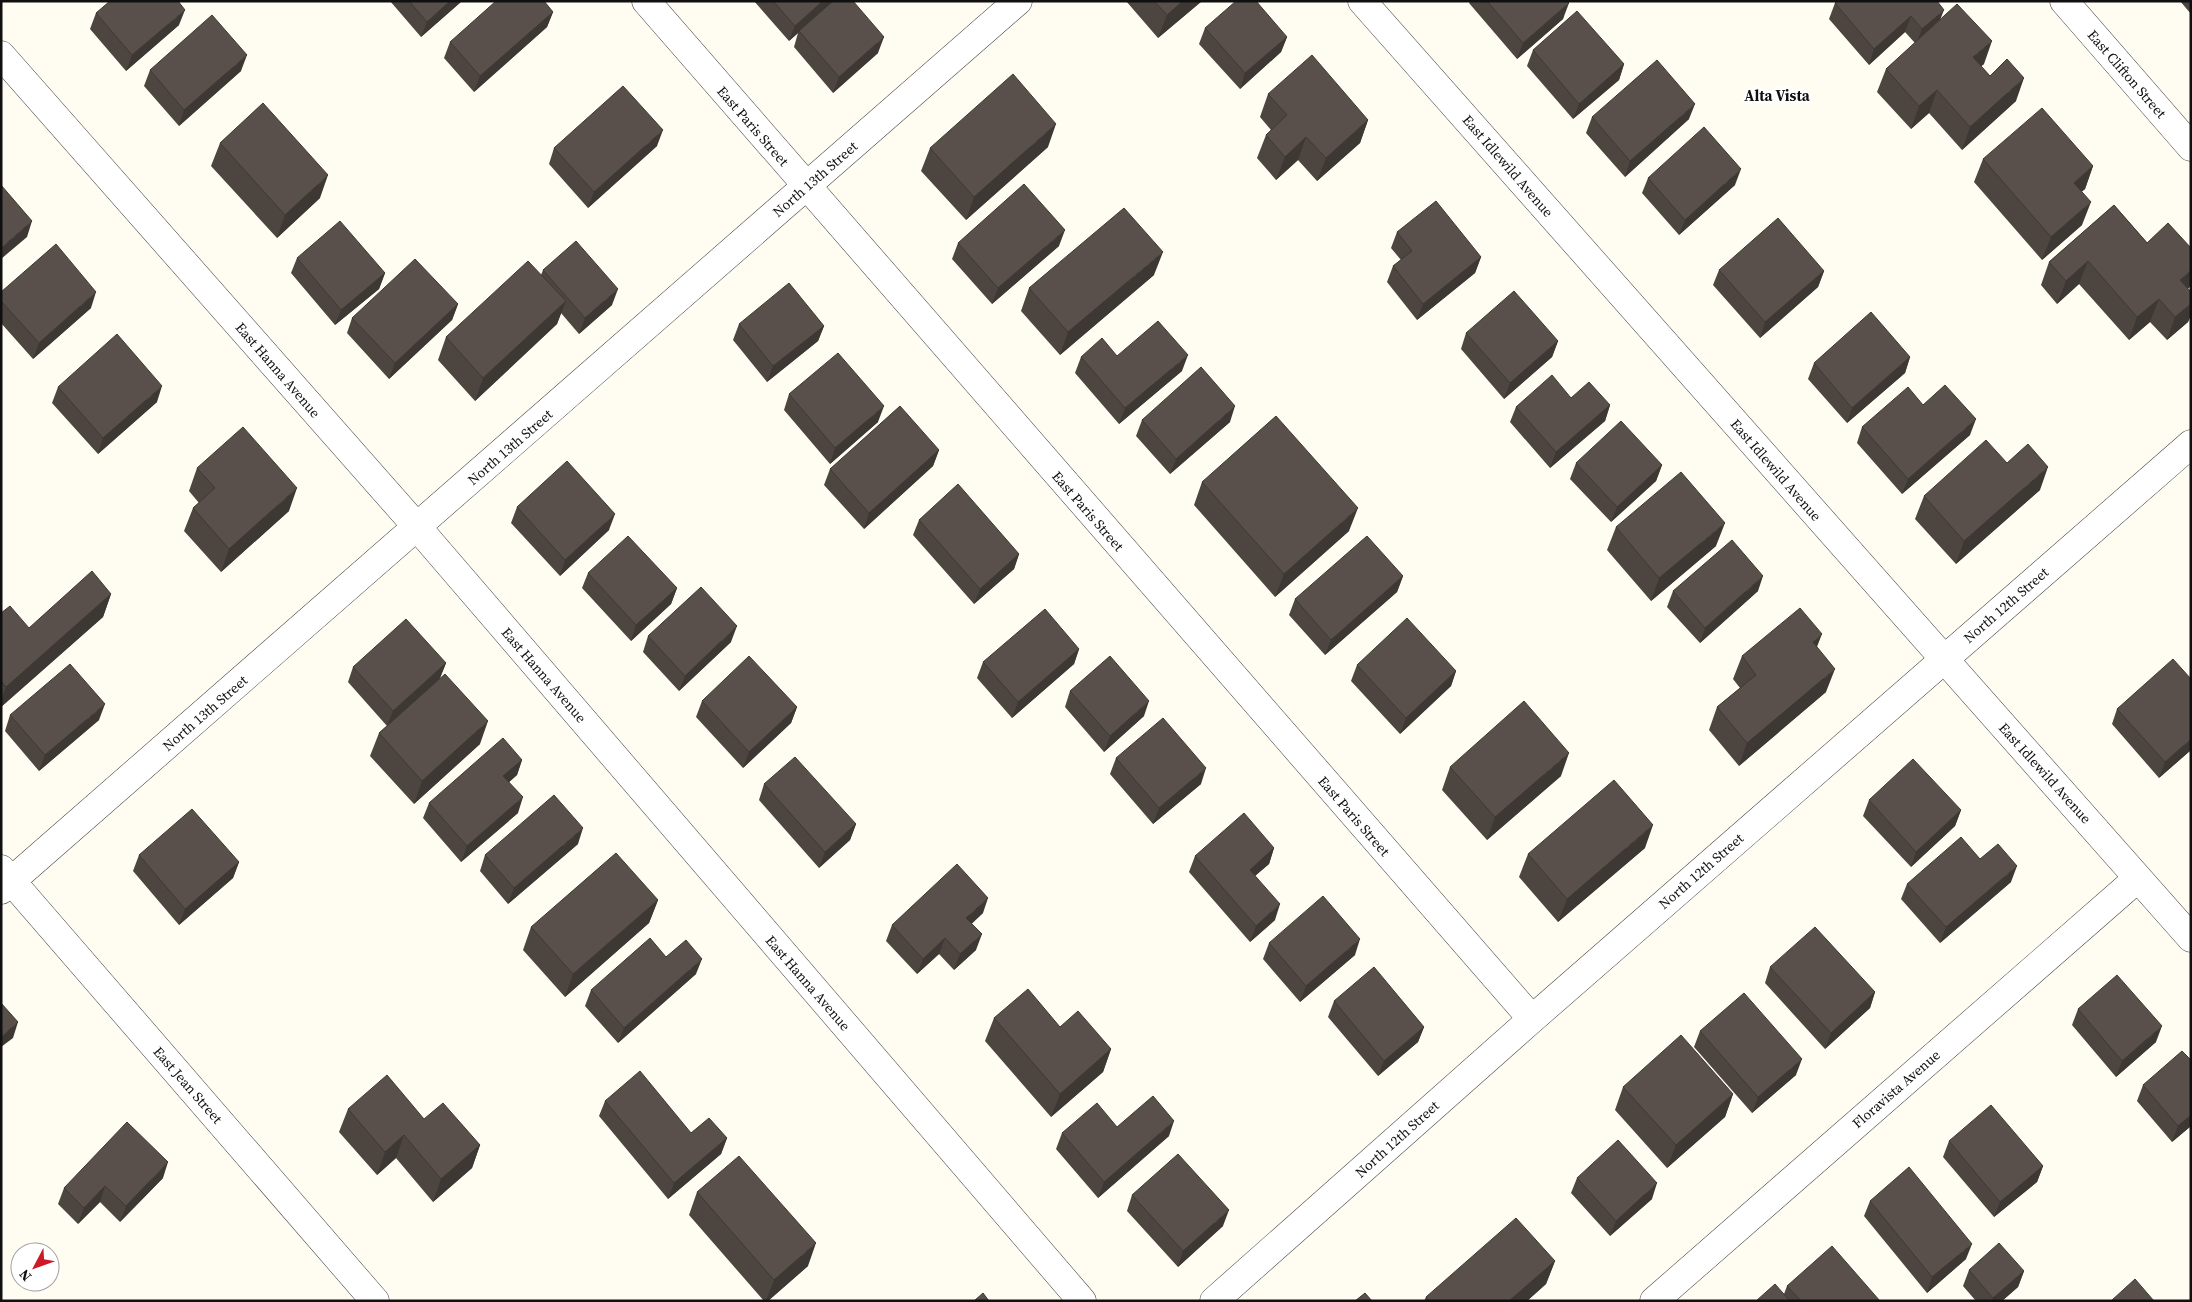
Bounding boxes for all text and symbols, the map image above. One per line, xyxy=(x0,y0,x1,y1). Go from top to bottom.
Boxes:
street label: East Clifton Street xyxy=(2083,25,2171,123)
street label: East Paris Street xyxy=(713,82,794,171)
district label: Alta Vista xyxy=(1744,85,1811,106)
street label: East Idlewild Avenue xyxy=(1458,111,1558,221)
street label: North 13th Street xyxy=(768,136,862,222)
street label: East Hanna Avenue xyxy=(231,318,325,422)
street label: North 13th Street xyxy=(463,404,557,490)
street label: East Idlewild Avenue xyxy=(1726,415,1826,525)
street label: East Paris Street xyxy=(1048,467,1129,556)
street label: North 12th Street xyxy=(1959,562,2053,648)
street label: East Hanna Avenue xyxy=(497,623,591,727)
street label: North 13th Street xyxy=(158,670,252,756)
street label: East Idlewild Avenue xyxy=(1994,718,2096,828)
street label: East Paris Street xyxy=(1314,772,1395,861)
street label: North 12th Street xyxy=(1654,828,1748,914)
street label: East Hanna Avenue xyxy=(761,931,855,1035)
street label: East Jean Street xyxy=(149,1042,227,1128)
street label: Floravista Avenue xyxy=(1848,1045,1944,1133)
street label: North 12th Street xyxy=(1351,1096,1444,1182)
north arrow xyxy=(10,1242,60,1292)
text: N xyxy=(14,1265,36,1286)

